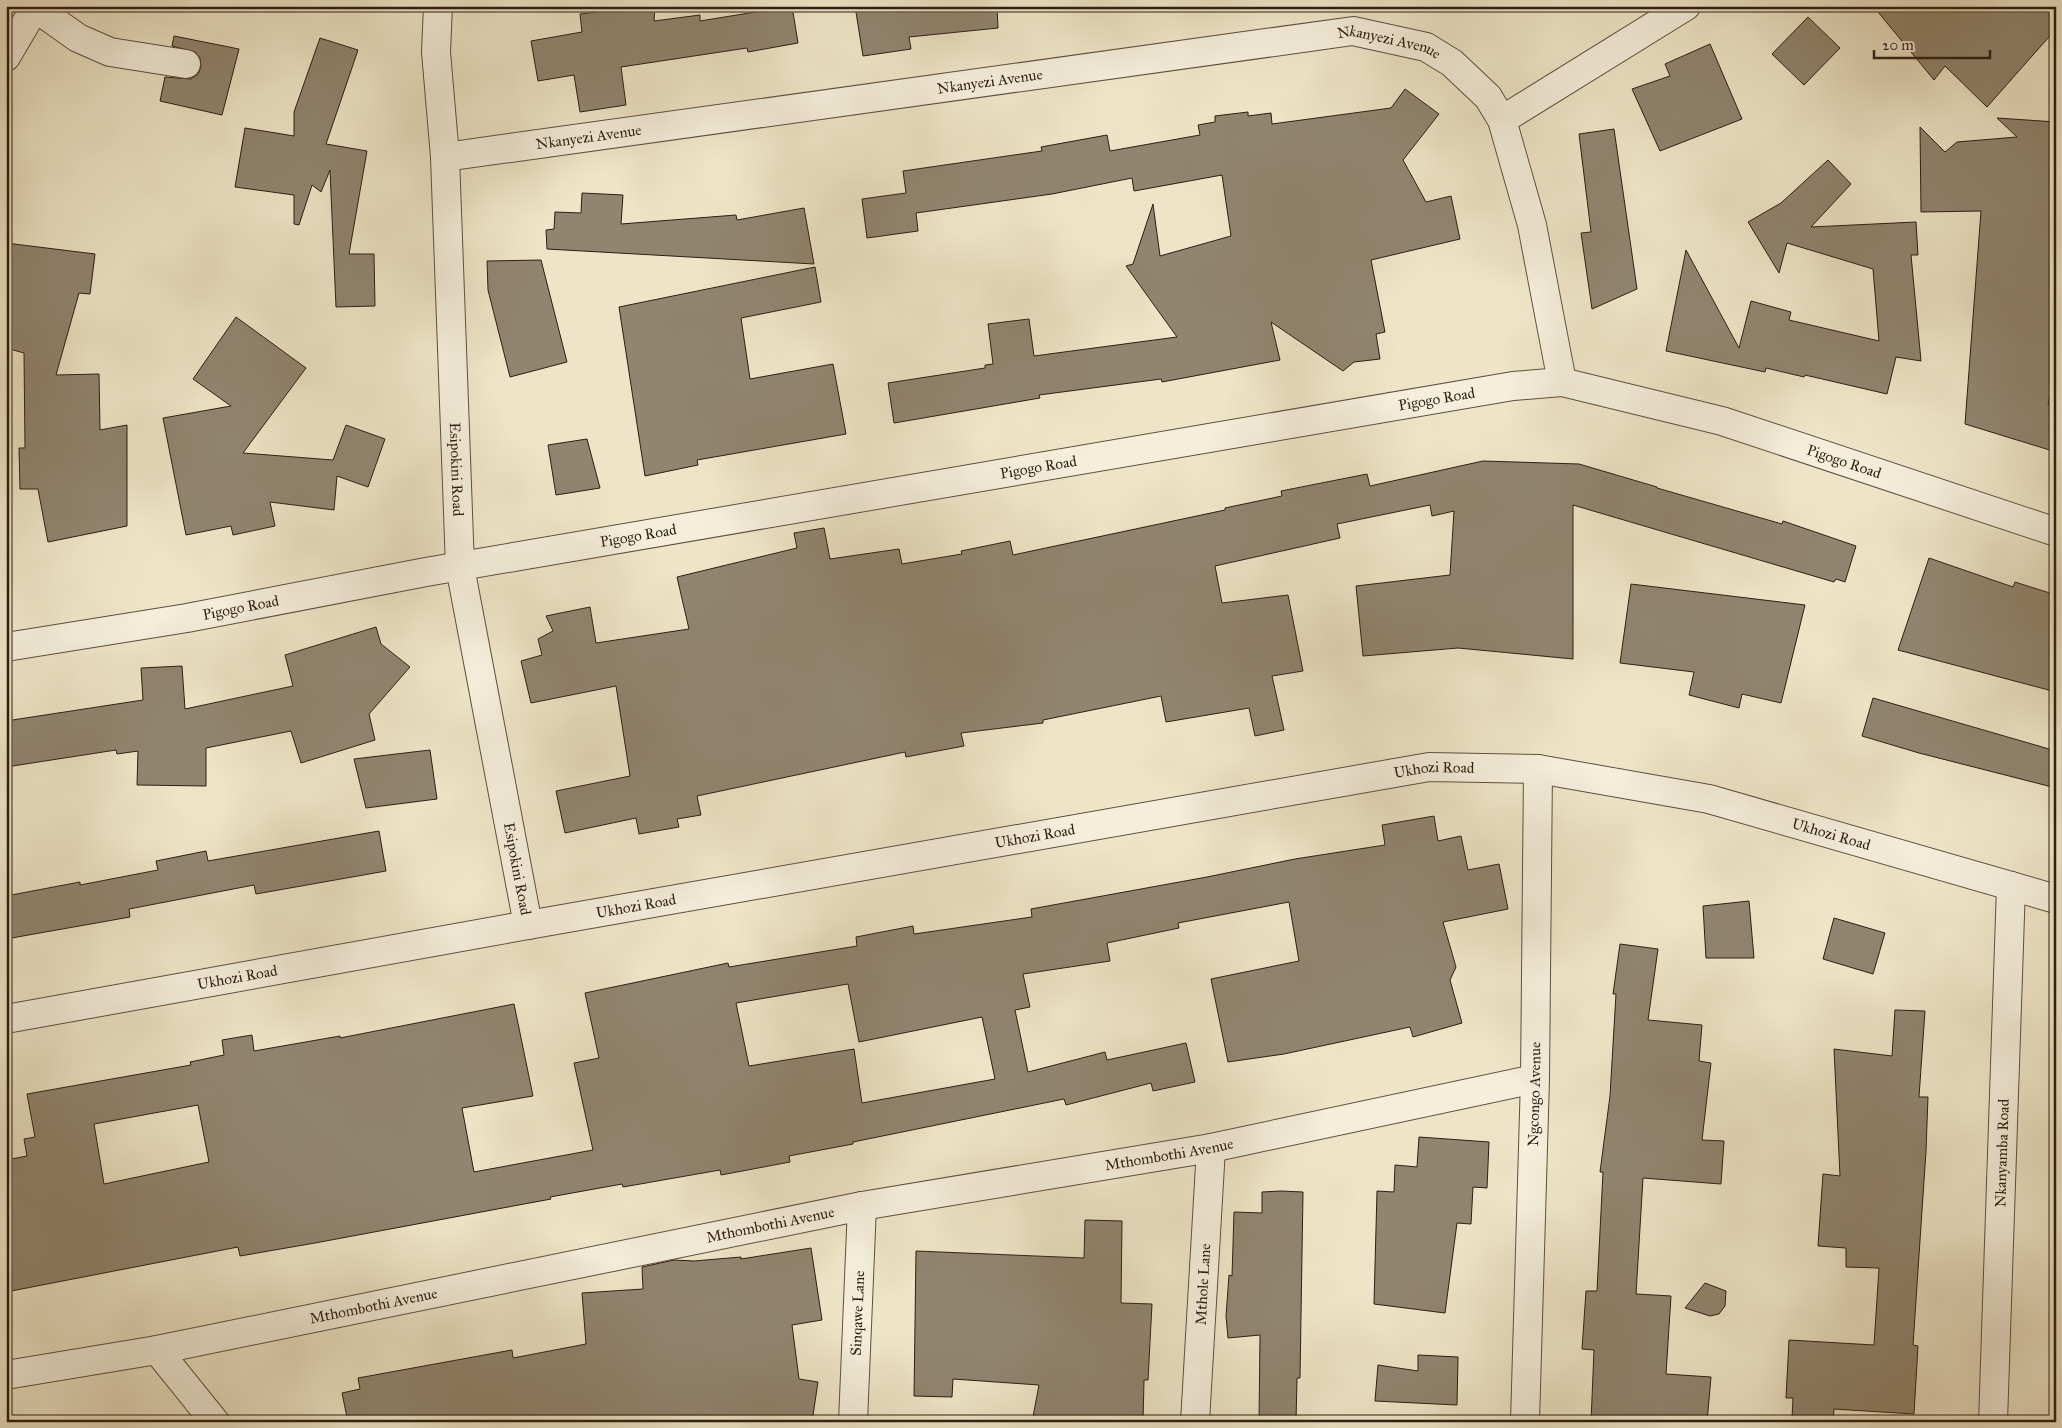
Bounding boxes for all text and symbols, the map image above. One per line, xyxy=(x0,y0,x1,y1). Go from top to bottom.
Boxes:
street label: Nkanyezi Avenue xyxy=(1336,22,1444,63)
scale bar xyxy=(1874,28,1991,60)
text: 20 m xyxy=(1882,36,1914,54)
street label: Nkanyezi Avenue xyxy=(936,65,1044,98)
street label: Nkanyezi Avenue xyxy=(535,121,643,153)
street label: Pigogo Road xyxy=(1397,384,1477,414)
street label: Esipokini Road xyxy=(446,422,467,517)
street label: Pigogo Road xyxy=(1805,441,1884,482)
street label: Pigogo Road xyxy=(999,452,1078,483)
street label: Pigogo Road xyxy=(599,520,678,551)
street label: Pigogo Road xyxy=(201,591,281,624)
street label: Ukhozi Road xyxy=(1392,758,1475,782)
street label: Ukhozi Road xyxy=(1790,814,1873,854)
street label: Ukhozi Road xyxy=(993,820,1077,852)
street label: Esipokini Road xyxy=(500,821,535,917)
street label: Ukhozi Road xyxy=(594,890,678,922)
street label: Ukhozi Road xyxy=(196,961,279,993)
street label: Ngcongo Avenue xyxy=(1524,1042,1544,1147)
street label: Nkanyamba Road xyxy=(1991,1098,2013,1208)
street label: Mthombothi Avenue xyxy=(1104,1134,1235,1174)
street label: Mthombothi Avenue xyxy=(705,1203,836,1247)
street label: Mthole Lane xyxy=(1192,1243,1214,1326)
street label: Sinqawe Lane xyxy=(847,1270,868,1356)
street label: Mthombothi Avenue xyxy=(308,1284,439,1328)

